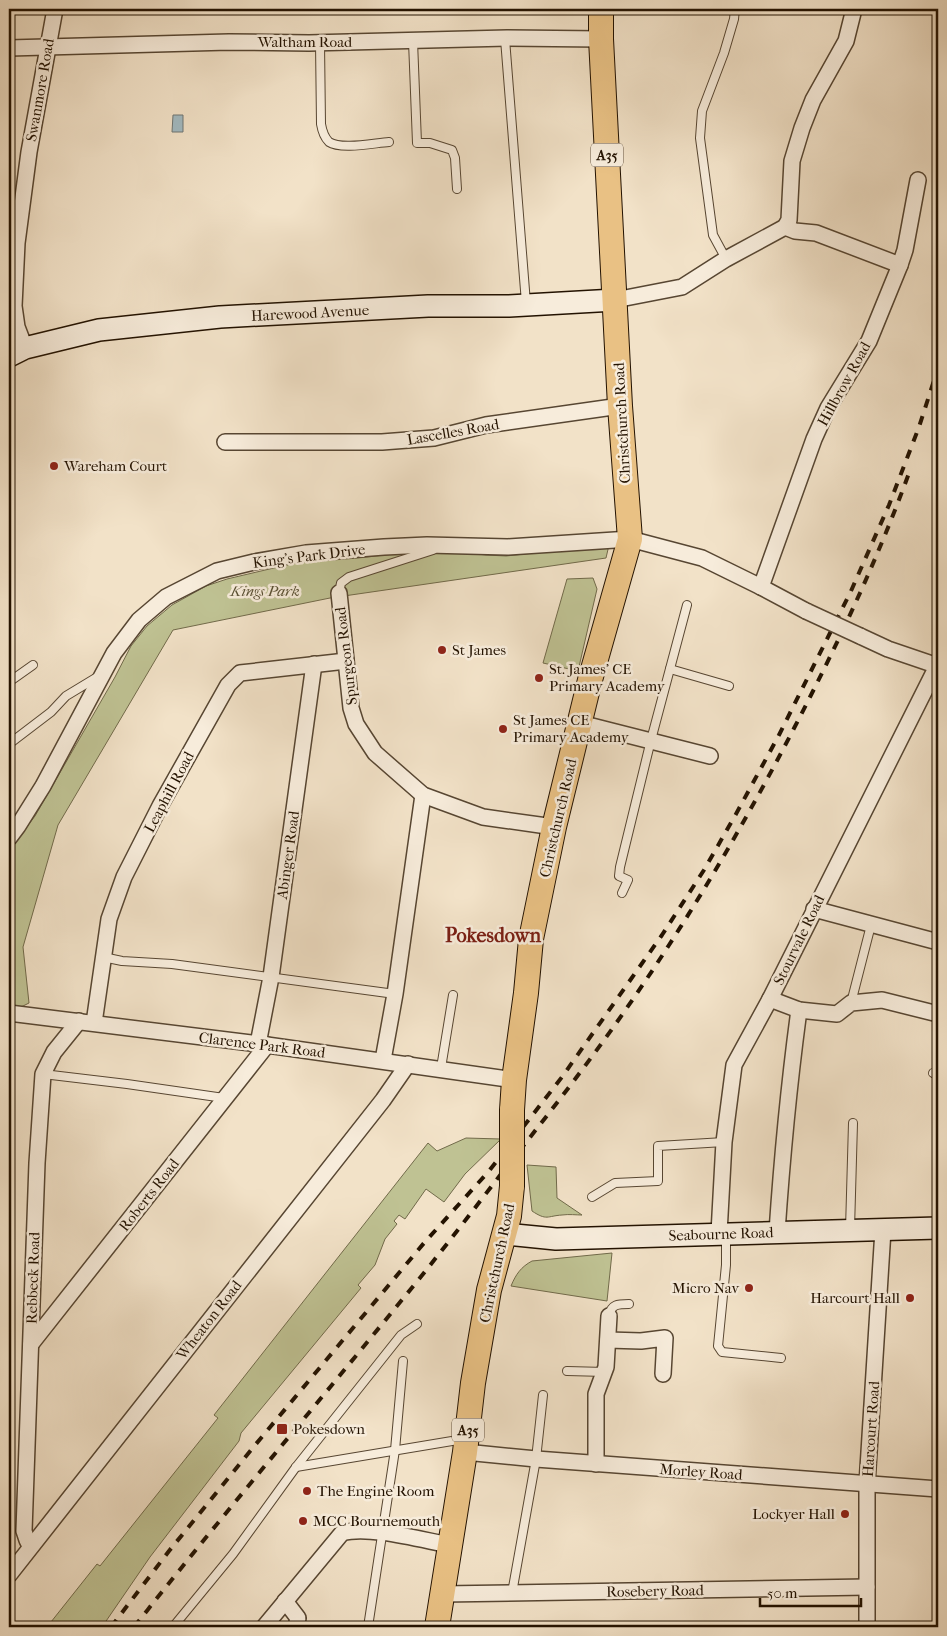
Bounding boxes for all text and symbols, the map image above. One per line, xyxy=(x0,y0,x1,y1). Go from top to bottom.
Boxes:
street label: Waltham Road xyxy=(257,33,353,51)
street label: Swanmore Road xyxy=(22,36,58,143)
road number: A35 xyxy=(591,144,623,166)
street label: Harewood Avenue xyxy=(250,301,370,325)
street label: Hillbrow Road xyxy=(813,338,875,429)
street label: Christchurch Road xyxy=(610,361,634,484)
street label: Lascelles Road xyxy=(406,415,501,449)
place label: Wareham Court xyxy=(63,457,168,475)
marker: Wareham Court xyxy=(48,460,60,472)
street label: King's Park Drive xyxy=(252,540,367,572)
park label: Kings Park xyxy=(229,582,300,600)
street label: Spurgeon Road xyxy=(331,605,361,706)
place label: St James xyxy=(452,641,506,659)
marker: St James xyxy=(436,644,448,656)
place label: St. James' CE Primary Academy xyxy=(549,660,666,695)
marker: St. James' CE Primary Academy xyxy=(533,672,545,684)
place label: St James CE Primary Academy xyxy=(513,711,630,746)
marker: St James CE Primary Academy xyxy=(497,723,509,735)
street label: Leaphill Road xyxy=(140,748,198,836)
street label: Christchurch Road xyxy=(536,756,581,879)
street label: Abinger Road xyxy=(273,809,303,901)
street label: Stourvale Road xyxy=(769,891,829,988)
district label: Pokesdown xyxy=(445,924,541,947)
street label: Clarence Park Road xyxy=(198,1028,327,1062)
street label: Roberts Road xyxy=(115,1154,184,1235)
street label: Christchurch Road xyxy=(476,1201,519,1324)
street label: Seabourne Road xyxy=(668,1223,775,1245)
street label: Rebbeck Road xyxy=(22,1231,44,1324)
street label: Wheaton Road xyxy=(172,1276,246,1364)
place label: Micro Nav xyxy=(672,1279,739,1297)
marker: Micro Nav xyxy=(743,1282,755,1294)
place label: Harcourt Hall xyxy=(810,1289,900,1307)
marker: Harcourt Hall xyxy=(904,1292,916,1304)
street label: Harcourt Road xyxy=(859,1380,883,1478)
road number: A35 xyxy=(452,1418,484,1442)
place label: Pokesdown xyxy=(293,1420,365,1438)
marker: Pokesdown xyxy=(275,1422,289,1436)
street label: Morley Road xyxy=(659,1460,744,1484)
place label: The Engine Room xyxy=(317,1482,435,1500)
marker: The Engine Room xyxy=(301,1485,313,1497)
place label: Lockyer Hall xyxy=(752,1505,835,1523)
marker: Lockyer Hall xyxy=(839,1508,851,1520)
place label: MCC Bournemouth xyxy=(313,1512,441,1530)
marker: MCC Bournemouth xyxy=(297,1515,309,1527)
scale bar xyxy=(760,1576,861,1608)
street label: Rosebery Road xyxy=(606,1581,705,1601)
text: 50 m xyxy=(767,1584,798,1602)

